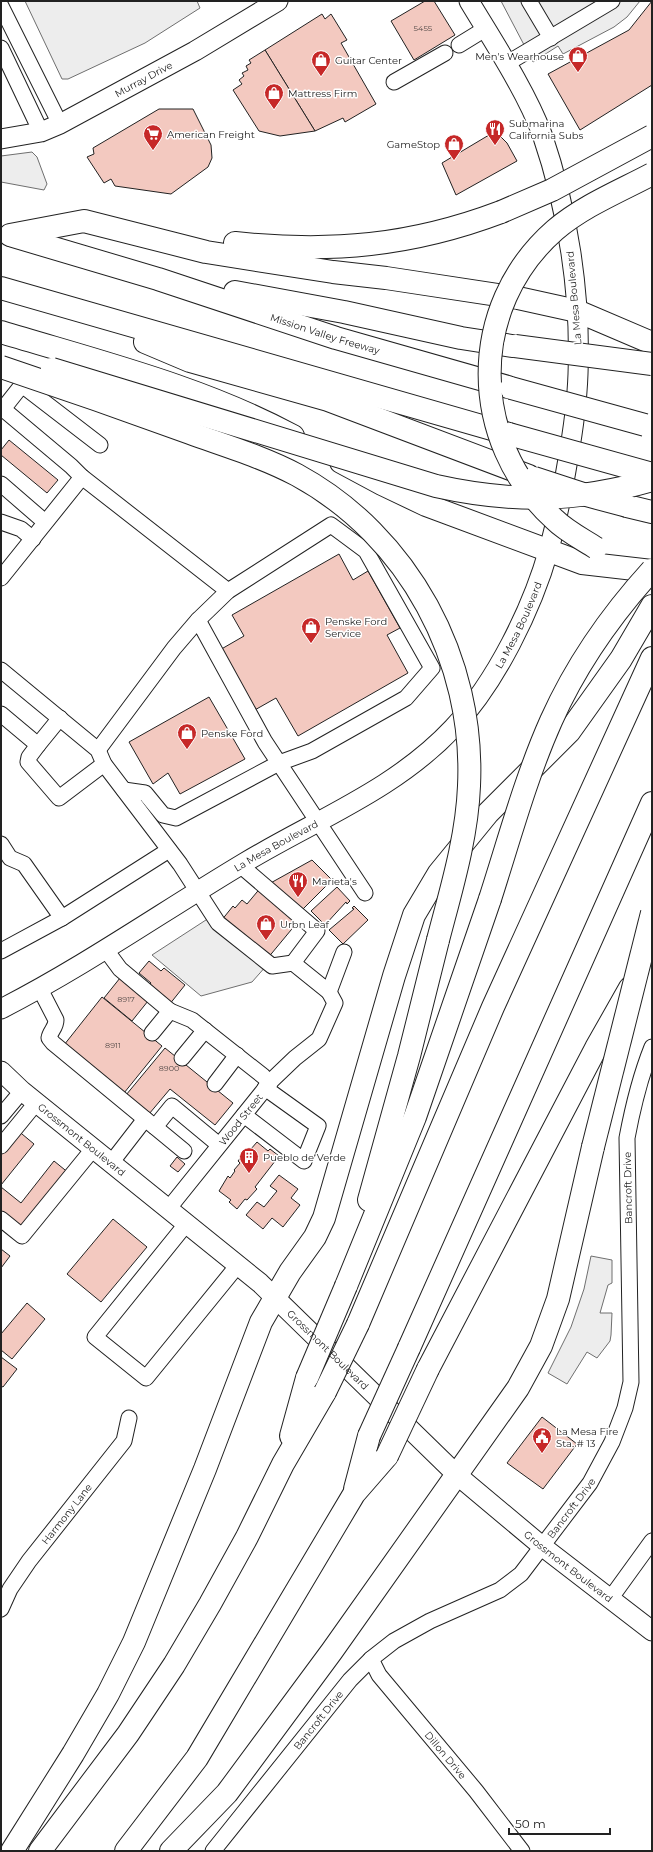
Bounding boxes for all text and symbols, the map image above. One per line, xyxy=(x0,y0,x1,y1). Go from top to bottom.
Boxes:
house number: 5455 xyxy=(414,23,433,33)
shop icon: Men's Wearhouse xyxy=(567,45,589,73)
shop icon: Guitar Center xyxy=(310,49,332,77)
place label: Men's Wearhouse xyxy=(475,50,564,63)
place label: Guitar Center xyxy=(335,54,402,67)
street label: Murray Drive xyxy=(112,58,175,100)
shop icon: Mattress Firm xyxy=(263,82,285,110)
place label: Mattress Firm xyxy=(288,87,357,100)
place label: Submarina California Subs xyxy=(509,117,583,142)
restaurant icon: Submarina California Subs xyxy=(484,118,506,146)
supermarket icon: American Freight xyxy=(142,123,164,151)
place label: American Freight xyxy=(167,128,255,141)
shop icon: GameStop xyxy=(443,133,465,161)
place label: GameStop xyxy=(387,138,440,151)
street label: La Mesa Boulevard xyxy=(563,250,585,346)
street label: Mission Valley Freeway xyxy=(269,310,382,357)
street label: La Mesa Boulevard xyxy=(492,580,544,671)
place label: Penske Ford Service xyxy=(325,615,387,640)
shop icon: Penske Ford Service xyxy=(300,616,322,644)
shop icon: Penske Ford xyxy=(176,722,198,750)
place label: Penske Ford xyxy=(201,727,263,740)
street label: La Mesa Boulevard xyxy=(231,817,320,874)
restaurant icon: Marieta's xyxy=(287,870,309,898)
place label: Marieta's xyxy=(312,875,357,888)
shop icon: Urbn Leaf xyxy=(255,913,277,941)
place label: Urbn Leaf xyxy=(280,918,330,931)
house number: 8917 xyxy=(117,994,135,1004)
house number: 8911 xyxy=(105,1040,121,1050)
house number: 8900 xyxy=(159,1063,179,1073)
street label: Wood Street xyxy=(216,1091,265,1148)
street label: Grossmont Boulevard xyxy=(35,1100,128,1179)
building icon: Pueblo de Verde xyxy=(238,1146,260,1174)
place label: Pueblo de Verde xyxy=(263,1151,346,1164)
street label: Bancroft Drive xyxy=(621,1152,635,1224)
street label: Grossmont Boulevard xyxy=(285,1307,372,1392)
place label: La Mesa Fire Sta. # 13 xyxy=(556,1425,618,1450)
public building icon: La Mesa Fire Sta. # 13 xyxy=(531,1426,553,1454)
street label: Bancroft Drive xyxy=(544,1476,598,1541)
street label: Harmony Lane xyxy=(38,1481,94,1547)
street label: Grossmont Boulevard xyxy=(522,1528,615,1605)
street label: Bancroft Drive xyxy=(290,1688,346,1752)
street label: Dillon Drive xyxy=(422,1728,469,1781)
scale bar xyxy=(509,1810,610,1836)
text: 50 m xyxy=(515,1816,546,1831)

